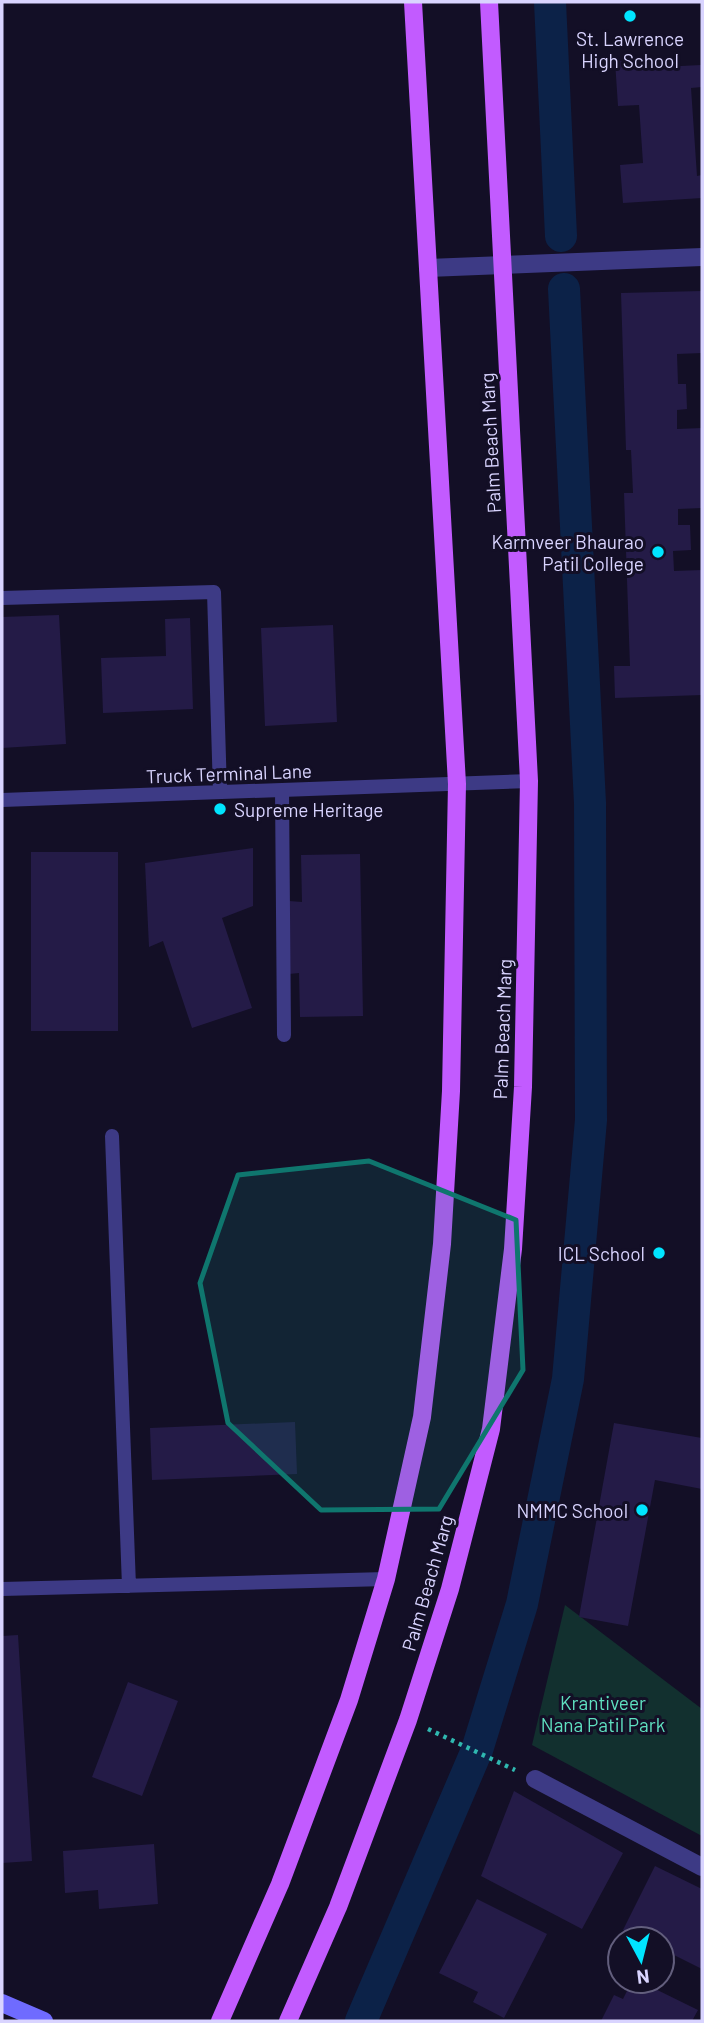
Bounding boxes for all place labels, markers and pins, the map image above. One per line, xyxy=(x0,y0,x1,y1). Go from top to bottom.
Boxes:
marker: St. Lawrence High School xyxy=(622,8,638,24)
place label: St. Lawrence High School xyxy=(576,27,684,72)
place label: Karmveer Bhaurao Patil College xyxy=(492,530,644,575)
marker: Karmveer Bhaurao Patil College xyxy=(650,544,666,560)
place label: Supreme Heritage xyxy=(234,798,383,821)
marker: Supreme Heritage xyxy=(212,801,228,817)
place label: ICL School xyxy=(558,1242,645,1265)
marker: ICL School xyxy=(651,1245,667,1261)
place label: NMMC School xyxy=(516,1499,628,1522)
marker: NMMC School xyxy=(634,1502,650,1518)

